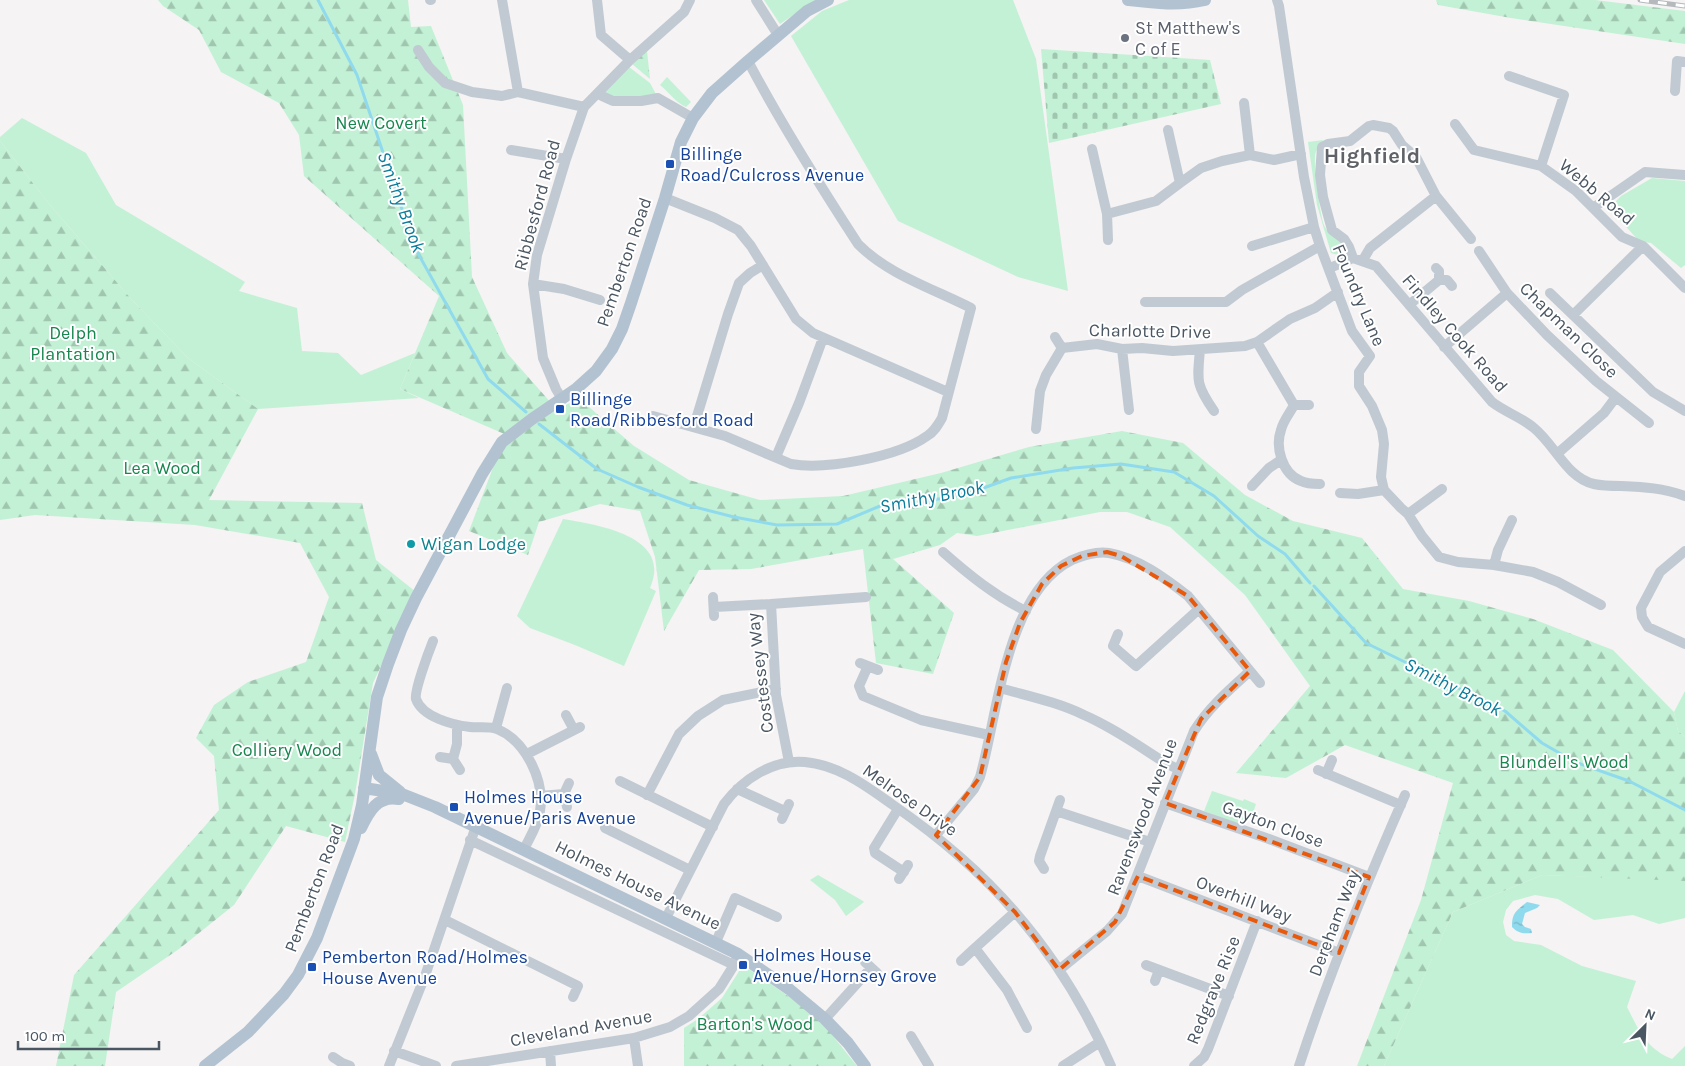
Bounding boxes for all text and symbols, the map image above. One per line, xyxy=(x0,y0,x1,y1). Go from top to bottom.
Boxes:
place label: St Matthew's C of E xyxy=(1135,17,1241,60)
marker: St Matthew's C of E xyxy=(1119,32,1131,44)
park label: New Covert xyxy=(335,112,427,134)
street label: Ribbesford Road xyxy=(509,137,565,273)
place label: Billinge Road/Culcross Avenue xyxy=(680,143,864,186)
district label: Highfield xyxy=(1324,143,1420,169)
water label: Smithy Brook xyxy=(373,148,430,256)
street label: Webb Road xyxy=(1555,154,1639,230)
marker: Billinge Road/Culcross Avenue xyxy=(664,158,676,170)
street label: Pemberton Road xyxy=(592,194,656,330)
street label: Foundry Lane xyxy=(1328,241,1390,349)
street label: Findley Cook Road xyxy=(1398,269,1512,397)
street label: Chapman Close xyxy=(1515,277,1623,383)
street label: Charlotte Drive xyxy=(1089,319,1211,343)
park label: Delph Plantation xyxy=(30,322,116,365)
place label: Billinge Road/Ribbesford Road xyxy=(570,388,754,431)
marker: Billinge Road/Ribbesford Road xyxy=(554,403,566,415)
park label: Lea Wood xyxy=(123,457,201,479)
water label: Smithy Brook xyxy=(878,476,986,518)
place label: Wigan Lodge xyxy=(421,533,526,555)
marker: Wigan Lodge xyxy=(405,538,417,550)
street label: Costessey Way xyxy=(742,611,778,734)
water label: Smithy Brook xyxy=(1401,653,1506,721)
street label: Ravenswood Avenue xyxy=(1102,735,1182,899)
park label: Colliery Wood xyxy=(232,739,342,761)
park label: Blundell's Wood xyxy=(1499,751,1629,773)
street label: Melrose Drive xyxy=(858,759,962,841)
place label: Holmes House Avenue/Paris Avenue xyxy=(464,786,636,829)
street label: Gayton Close xyxy=(1219,795,1327,853)
marker: Holmes House Avenue/Paris Avenue xyxy=(448,801,460,813)
street label: Pemberton Road xyxy=(279,821,349,955)
street label: Holmes House Avenue xyxy=(552,835,724,935)
street label: Dereham Way xyxy=(1304,866,1365,979)
street label: Overhill Way xyxy=(1193,871,1296,928)
street label: Redgrave Rise xyxy=(1181,932,1245,1048)
place label: Holmes House Avenue/Hornsey Grove xyxy=(753,944,937,987)
place label: Pemberton Road/Holmes House Avenue xyxy=(322,946,528,989)
marker: Holmes House Avenue/Hornsey Grove xyxy=(737,959,749,971)
marker: Pemberton Road/Holmes House Avenue xyxy=(306,961,318,973)
north arrow xyxy=(1620,1001,1670,1051)
street label: Cleveland Avenue xyxy=(508,1005,654,1051)
text: N xyxy=(1642,1005,1658,1024)
park label: Barton's Wood xyxy=(696,1013,814,1035)
scale bar xyxy=(18,1018,159,1050)
text: 100 m xyxy=(25,1027,65,1045)

